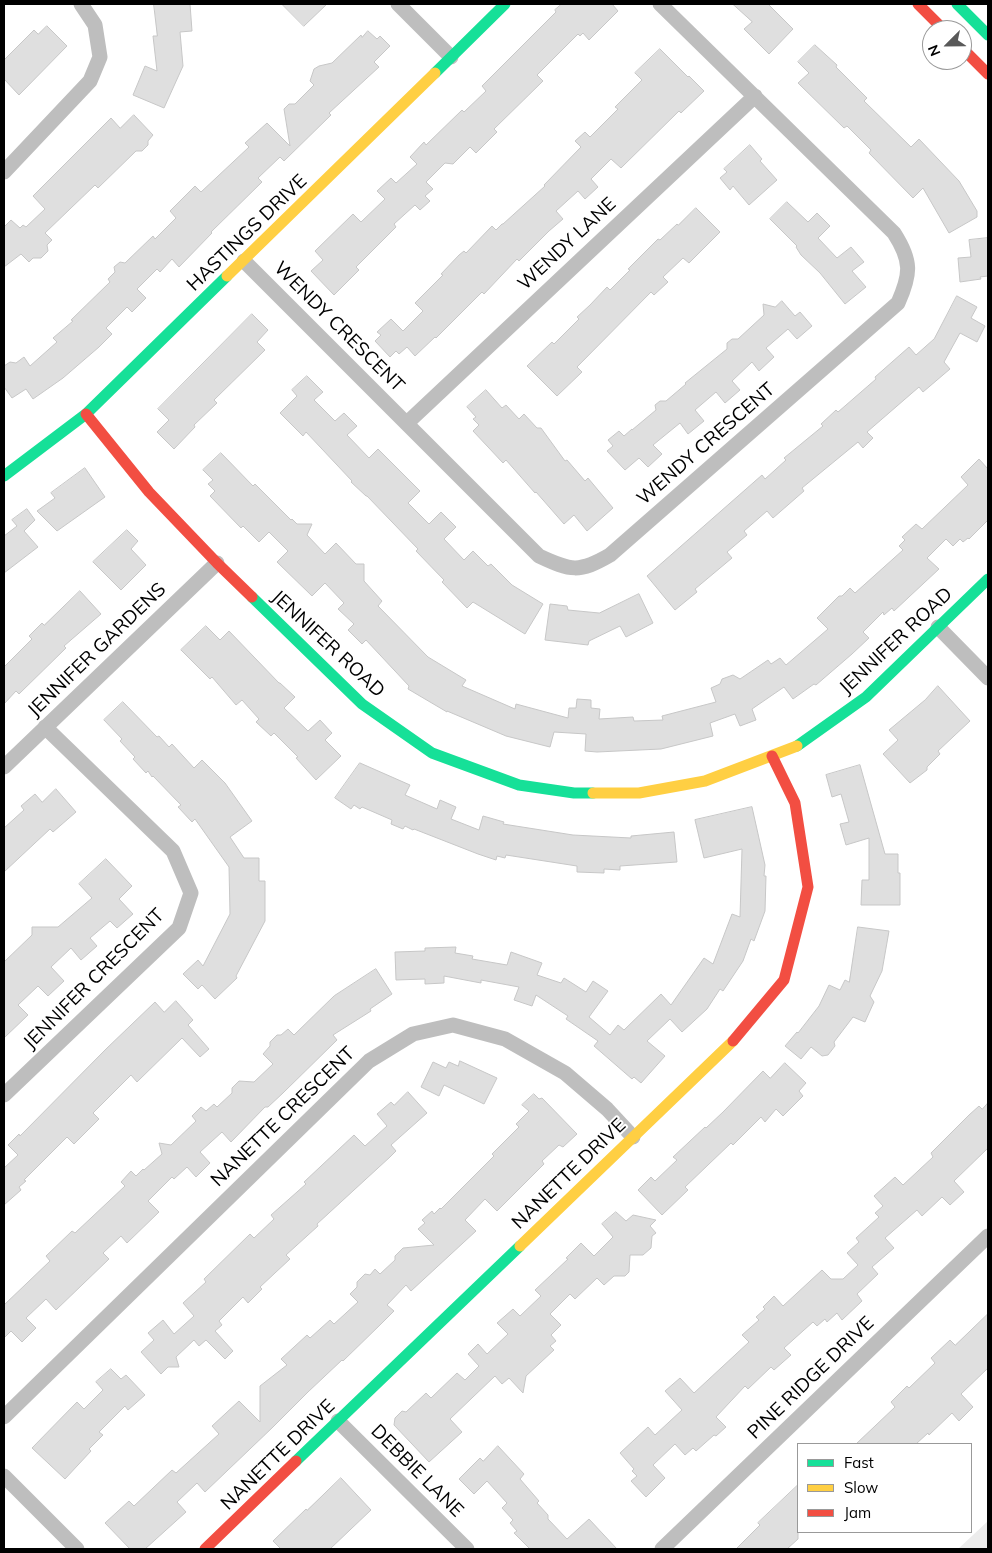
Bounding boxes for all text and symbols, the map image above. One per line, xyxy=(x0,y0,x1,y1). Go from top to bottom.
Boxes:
north arrow xyxy=(922,20,972,70)
text: N xyxy=(924,42,944,59)
street label: HASTINGS DRIVE xyxy=(182,170,312,296)
street label: WENDY LANE xyxy=(513,193,621,295)
street label: WENDY CRESCENT xyxy=(269,257,409,397)
street label: WENDY CRESCENT xyxy=(632,378,780,510)
street label: JENNIFER GARDENS xyxy=(23,578,171,722)
street label: JENNIFER ROAD xyxy=(835,583,957,699)
street label: JENNIFER ROAD xyxy=(267,586,389,702)
street label: JENNIFER CRESCENT xyxy=(19,904,169,1054)
street label: NANETTE CRESCENT xyxy=(206,1042,360,1192)
street label: NANETTE DRIVE xyxy=(507,1114,631,1234)
street label: PINE RIDGE DRIVE xyxy=(743,1312,879,1444)
street label: NANETTE DRIVE xyxy=(216,1395,340,1515)
street label: DEBBIE LANE xyxy=(366,1420,468,1522)
legend xyxy=(797,1443,972,1533)
text: Fast xyxy=(844,1453,874,1472)
text: Slow xyxy=(844,1478,878,1497)
text: Jam xyxy=(844,1503,871,1522)

